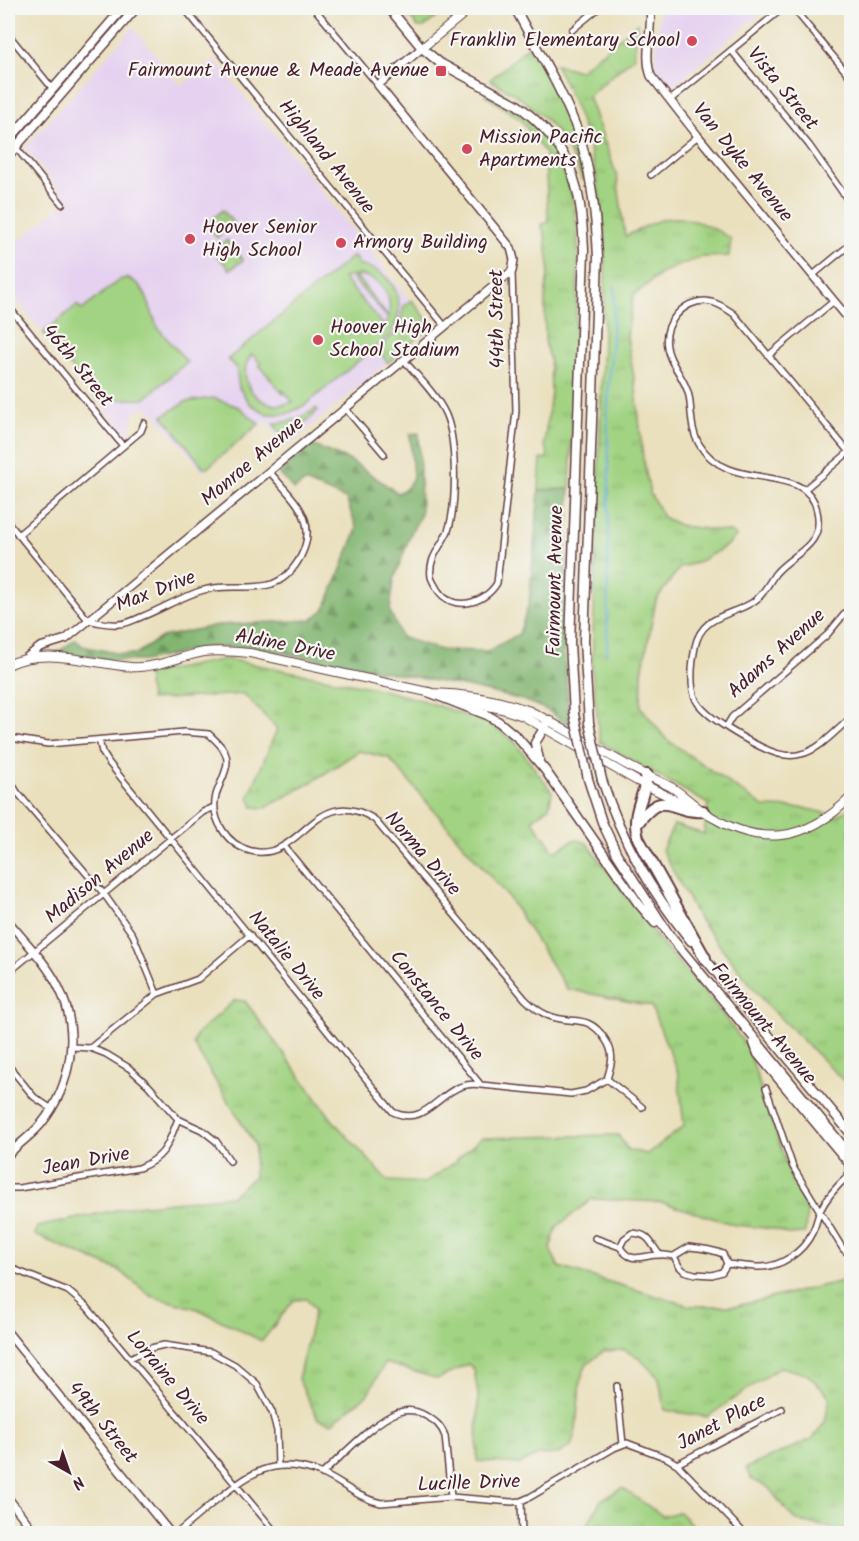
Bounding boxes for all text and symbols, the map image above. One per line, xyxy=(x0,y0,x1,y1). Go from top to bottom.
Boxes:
place label: Franklin Elementary School xyxy=(450,25,680,57)
marker: Franklin Elementary School xyxy=(685,34,699,48)
street label: Vista Street xyxy=(738,40,826,138)
place label: Fairmount Avenue & Meade Avenue xyxy=(128,55,429,87)
marker: Fairmount Avenue & Meade Avenue xyxy=(434,64,448,78)
street label: Highland Avenue xyxy=(269,92,383,222)
street label: Van Dyke Avenue xyxy=(684,96,800,230)
place label: Mission Pacific Apartments xyxy=(479,122,603,177)
marker: Mission Pacific Apartments xyxy=(460,142,474,156)
place label: Hoover Senior High School xyxy=(202,212,318,267)
place label: Armory Building xyxy=(353,227,488,259)
marker: Hoover Senior High School xyxy=(183,232,197,246)
marker: Armory Building xyxy=(334,236,348,250)
street label: 44th Street xyxy=(481,269,515,369)
place label: Hoover High School Stadium xyxy=(330,312,459,367)
street label: 46th Street xyxy=(33,317,121,415)
marker: Hoover High School Stadium xyxy=(311,333,325,347)
street label: Monroe Avenue xyxy=(194,409,312,515)
street label: Fairmount Avenue xyxy=(539,505,573,657)
street label: Max Drive xyxy=(111,562,201,622)
street label: Adams Avenue xyxy=(721,601,833,707)
street label: Aldine Drive xyxy=(232,621,338,671)
street label: Norma Drive xyxy=(376,804,468,904)
street label: Madison Avenue xyxy=(38,821,162,933)
street label: Natalie Drive xyxy=(239,904,333,1008)
street label: Constance Drive xyxy=(381,943,491,1069)
street label: Fairmount Avenue xyxy=(702,956,824,1092)
street label: Jean Drive xyxy=(40,1139,132,1185)
street label: Lorraine Drive xyxy=(117,1323,217,1433)
street label: 49th Street xyxy=(59,1375,145,1471)
street label: Janet Place xyxy=(672,1386,772,1460)
north arrow xyxy=(39,1442,99,1502)
street label: Lucille Drive xyxy=(417,1466,521,1502)
text: N xyxy=(66,1470,90,1495)

